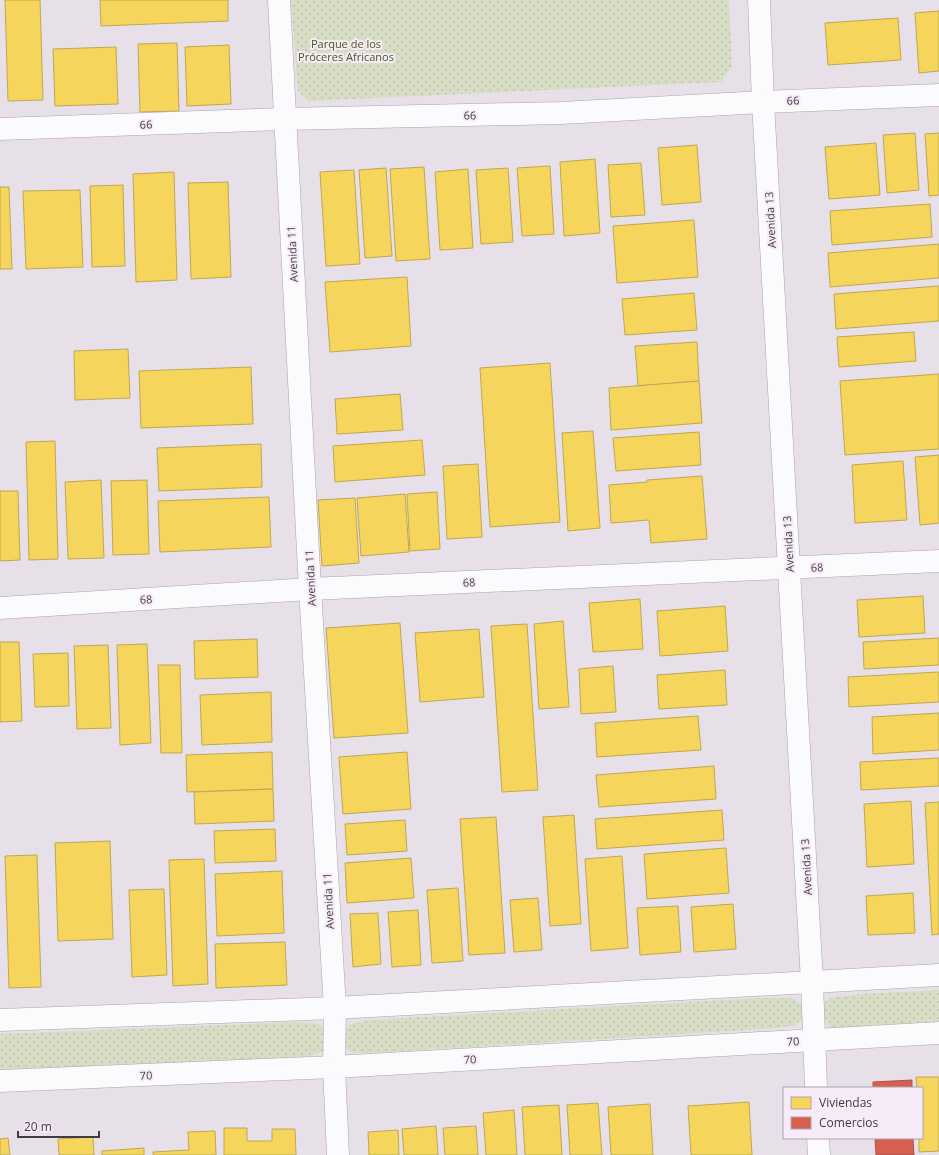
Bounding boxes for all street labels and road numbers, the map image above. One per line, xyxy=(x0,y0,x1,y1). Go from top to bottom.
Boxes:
street label: 66 xyxy=(786,92,800,108)
street label: 66 xyxy=(464,107,476,123)
street label: 66 xyxy=(139,116,153,132)
street label: Avenida 13 xyxy=(761,191,779,249)
street label: Avenida 11 xyxy=(283,225,301,283)
street label: Avenida 13 xyxy=(779,515,797,573)
street label: Avenida 11 xyxy=(301,549,319,607)
street label: 68 xyxy=(810,559,824,575)
street label: 68 xyxy=(462,574,476,590)
street label: 68 xyxy=(139,591,153,607)
street label: Avenida 13 xyxy=(797,838,815,896)
street label: Avenida 11 xyxy=(319,872,337,930)
street label: 70 xyxy=(786,1033,800,1049)
street label: 70 xyxy=(463,1051,477,1067)
street label: 70 xyxy=(139,1067,153,1083)

